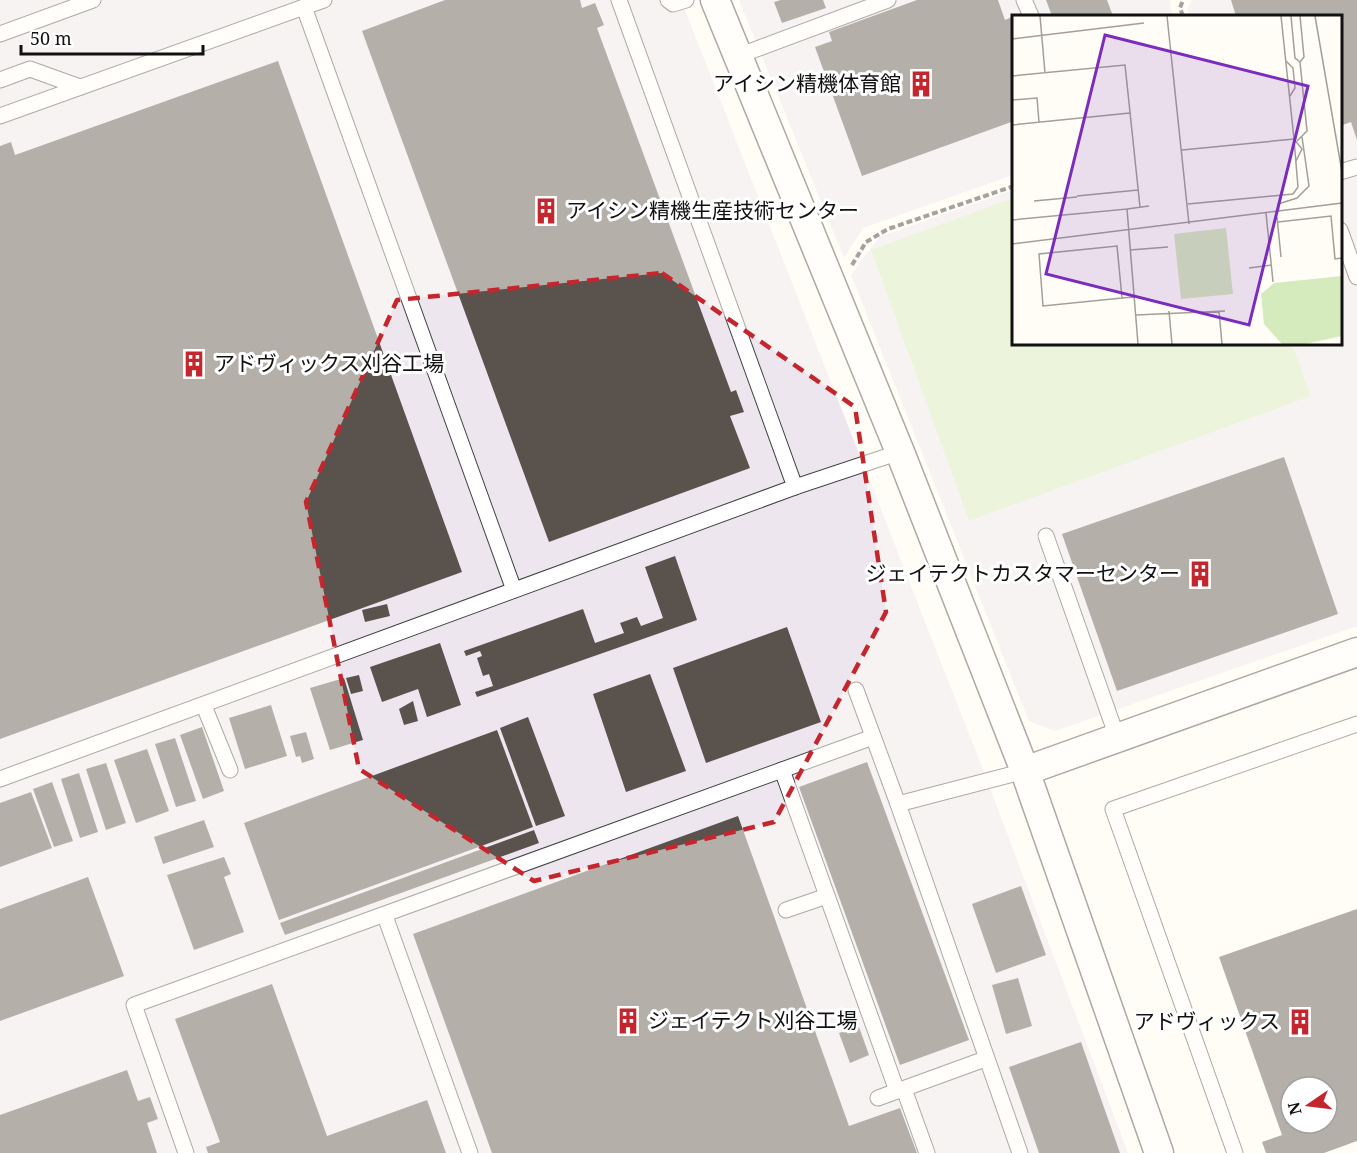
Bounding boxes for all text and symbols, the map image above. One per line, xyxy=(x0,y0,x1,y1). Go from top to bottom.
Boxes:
inset map xyxy=(1012,15,1342,345)
scale bar xyxy=(21,18,202,56)
text: 50 m xyxy=(30,26,72,50)
place label: アイシン精機体育館 xyxy=(713,69,901,97)
building icon: アイシン精機体育館 xyxy=(906,69,936,99)
building icon: アイシン精機生産技術センター xyxy=(531,196,561,226)
place label: アイシン精機生産技術センター xyxy=(566,196,859,224)
building icon: アドヴィックス刈谷工場 xyxy=(179,349,209,379)
place label: アドヴィックス刈谷工場 xyxy=(214,349,444,377)
place label: ジェイテクトカスタマーセンター xyxy=(865,559,1180,587)
building icon: ジェイテクトカスタマーセンター xyxy=(1185,559,1215,589)
building icon: ジェイテクト刈谷工場 xyxy=(613,1006,643,1036)
place label: ジェイテクト刈谷工場 xyxy=(648,1006,858,1034)
place label: アドヴィックス xyxy=(1134,1007,1280,1035)
building icon: アドヴィックス xyxy=(1285,1007,1315,1037)
north arrow xyxy=(1279,1075,1339,1135)
text: N xyxy=(1282,1099,1307,1117)

